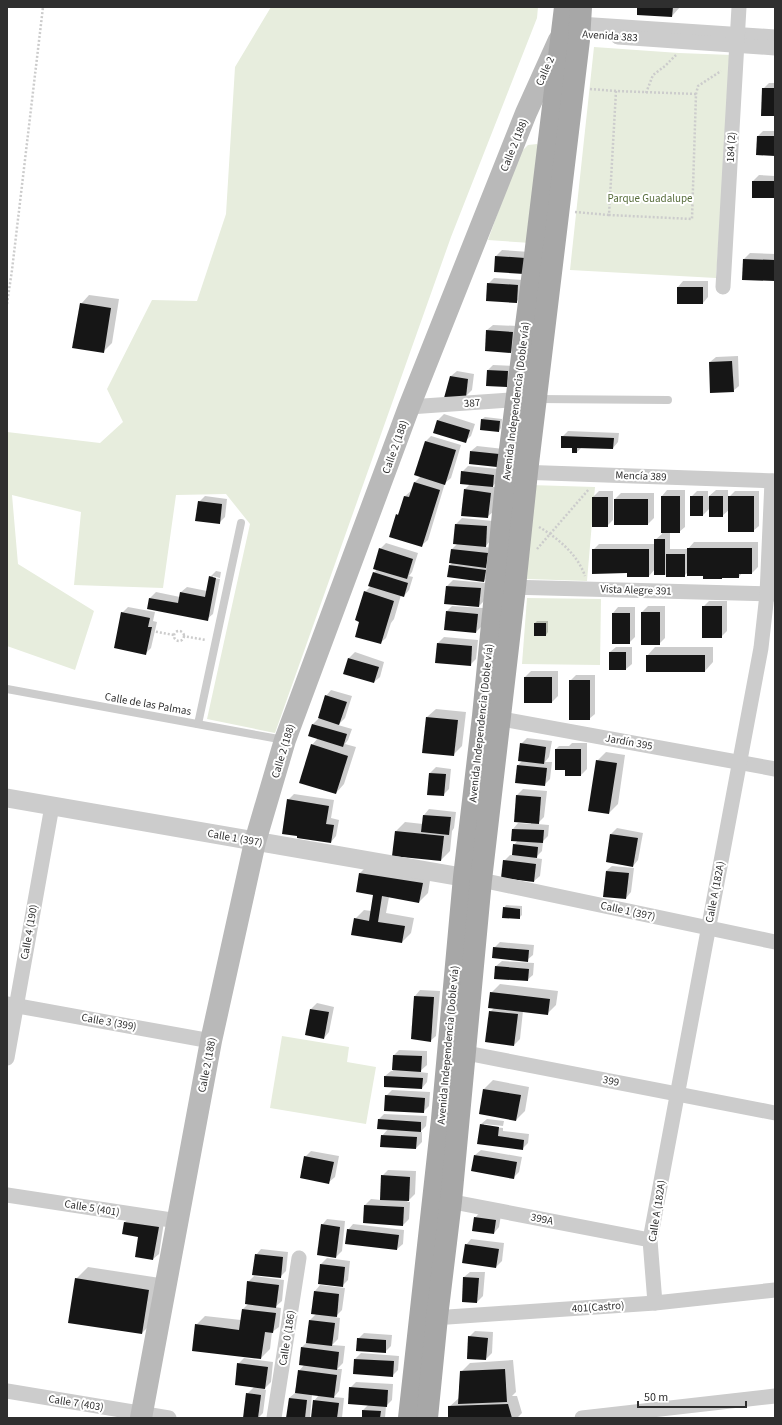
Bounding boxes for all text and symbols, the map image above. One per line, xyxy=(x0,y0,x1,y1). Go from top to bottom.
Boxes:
street label: Avenida 383 xyxy=(582,27,638,45)
street label: Calle 2 xyxy=(532,54,558,88)
street label: Calle 2 (188) xyxy=(497,116,531,174)
street label: 184 (2) xyxy=(723,131,739,163)
park label: Parque Guadalupe xyxy=(607,191,693,206)
street label: Avenida Independencia (Doble vía) xyxy=(499,321,533,481)
street label: 387 xyxy=(463,395,481,411)
street label: Calle 2 (188) xyxy=(378,418,412,476)
street label: Mencía 389 xyxy=(615,468,667,484)
street label: Vista Alegre 391 xyxy=(600,581,672,599)
street label: Avenida Independencia (Doble vía) xyxy=(465,643,497,803)
street label: Calle de las Palmas xyxy=(104,689,193,719)
street label: Calle 2 (188) xyxy=(268,722,298,780)
street label: Jardín 395 xyxy=(604,730,654,754)
street label: Calle 1 (397) xyxy=(206,826,264,850)
street label: Calle A (182A) xyxy=(702,860,728,924)
street label: Calle 1 (397) xyxy=(599,898,657,924)
street label: Calle 4 (190) xyxy=(17,903,41,961)
street label: Avenida Independencia (Doble vía) xyxy=(434,965,462,1125)
street label: Calle 3 (399) xyxy=(80,1010,138,1034)
street label: Calle 2 (188) xyxy=(194,1036,220,1094)
street label: 399 xyxy=(602,1072,620,1090)
street label: Calle A (182A) xyxy=(645,1179,669,1243)
street label: Calle 5 (401) xyxy=(63,1196,121,1220)
street label: 399A xyxy=(530,1210,554,1229)
street label: 401(Castro) xyxy=(571,1298,625,1316)
street label: Calle 0 (186) xyxy=(275,1309,299,1367)
scale bar xyxy=(638,1383,746,1409)
text: 50 m xyxy=(644,1389,668,1406)
street label: Calle 7 (403) xyxy=(47,1391,105,1415)

